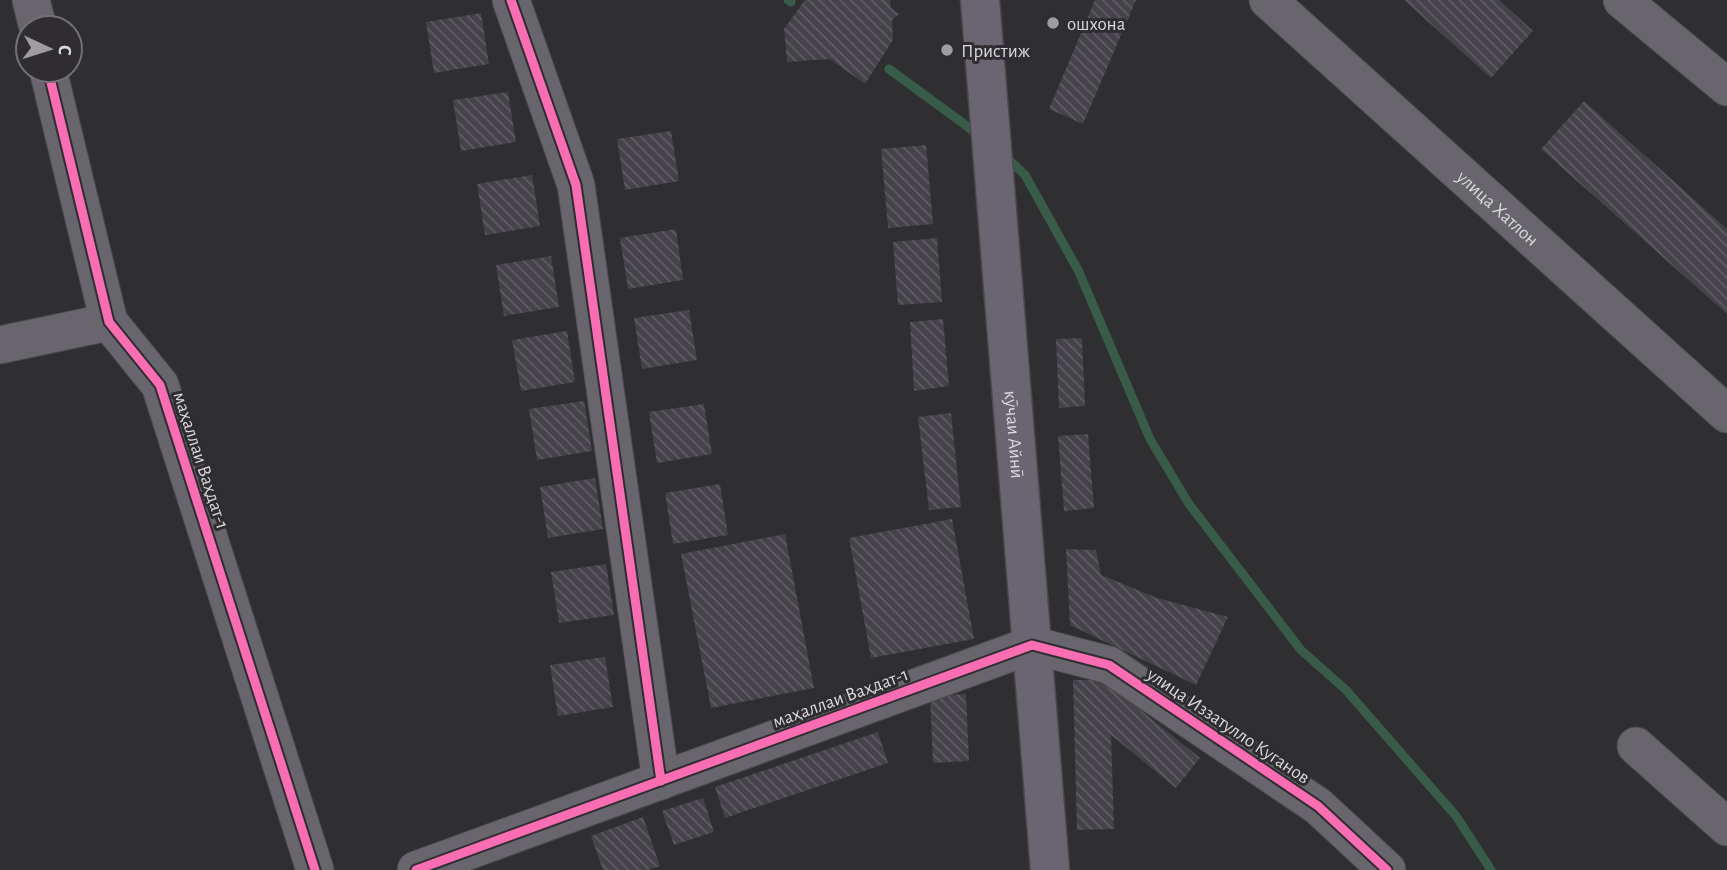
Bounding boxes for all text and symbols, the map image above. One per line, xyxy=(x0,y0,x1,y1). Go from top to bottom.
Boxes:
north arrow xyxy=(14,14,84,84)
marker: ошхона xyxy=(1045,15,1061,31)
place label: ошхона xyxy=(1067,15,1126,34)
marker: Пристиж xyxy=(939,42,955,58)
place label: Пристиж xyxy=(961,42,1031,61)
text: С xyxy=(55,44,74,56)
street label: улица Хатлон xyxy=(1452,167,1542,250)
street label: маҳаллаи Ваҳдат-1 xyxy=(169,389,232,531)
street label: кӯчаи Айнӣ xyxy=(1000,390,1026,479)
street label: улица Иззатулло Куганов xyxy=(1143,664,1313,788)
street label: маҳаллаи Ваҳдат-1 xyxy=(770,665,911,732)

